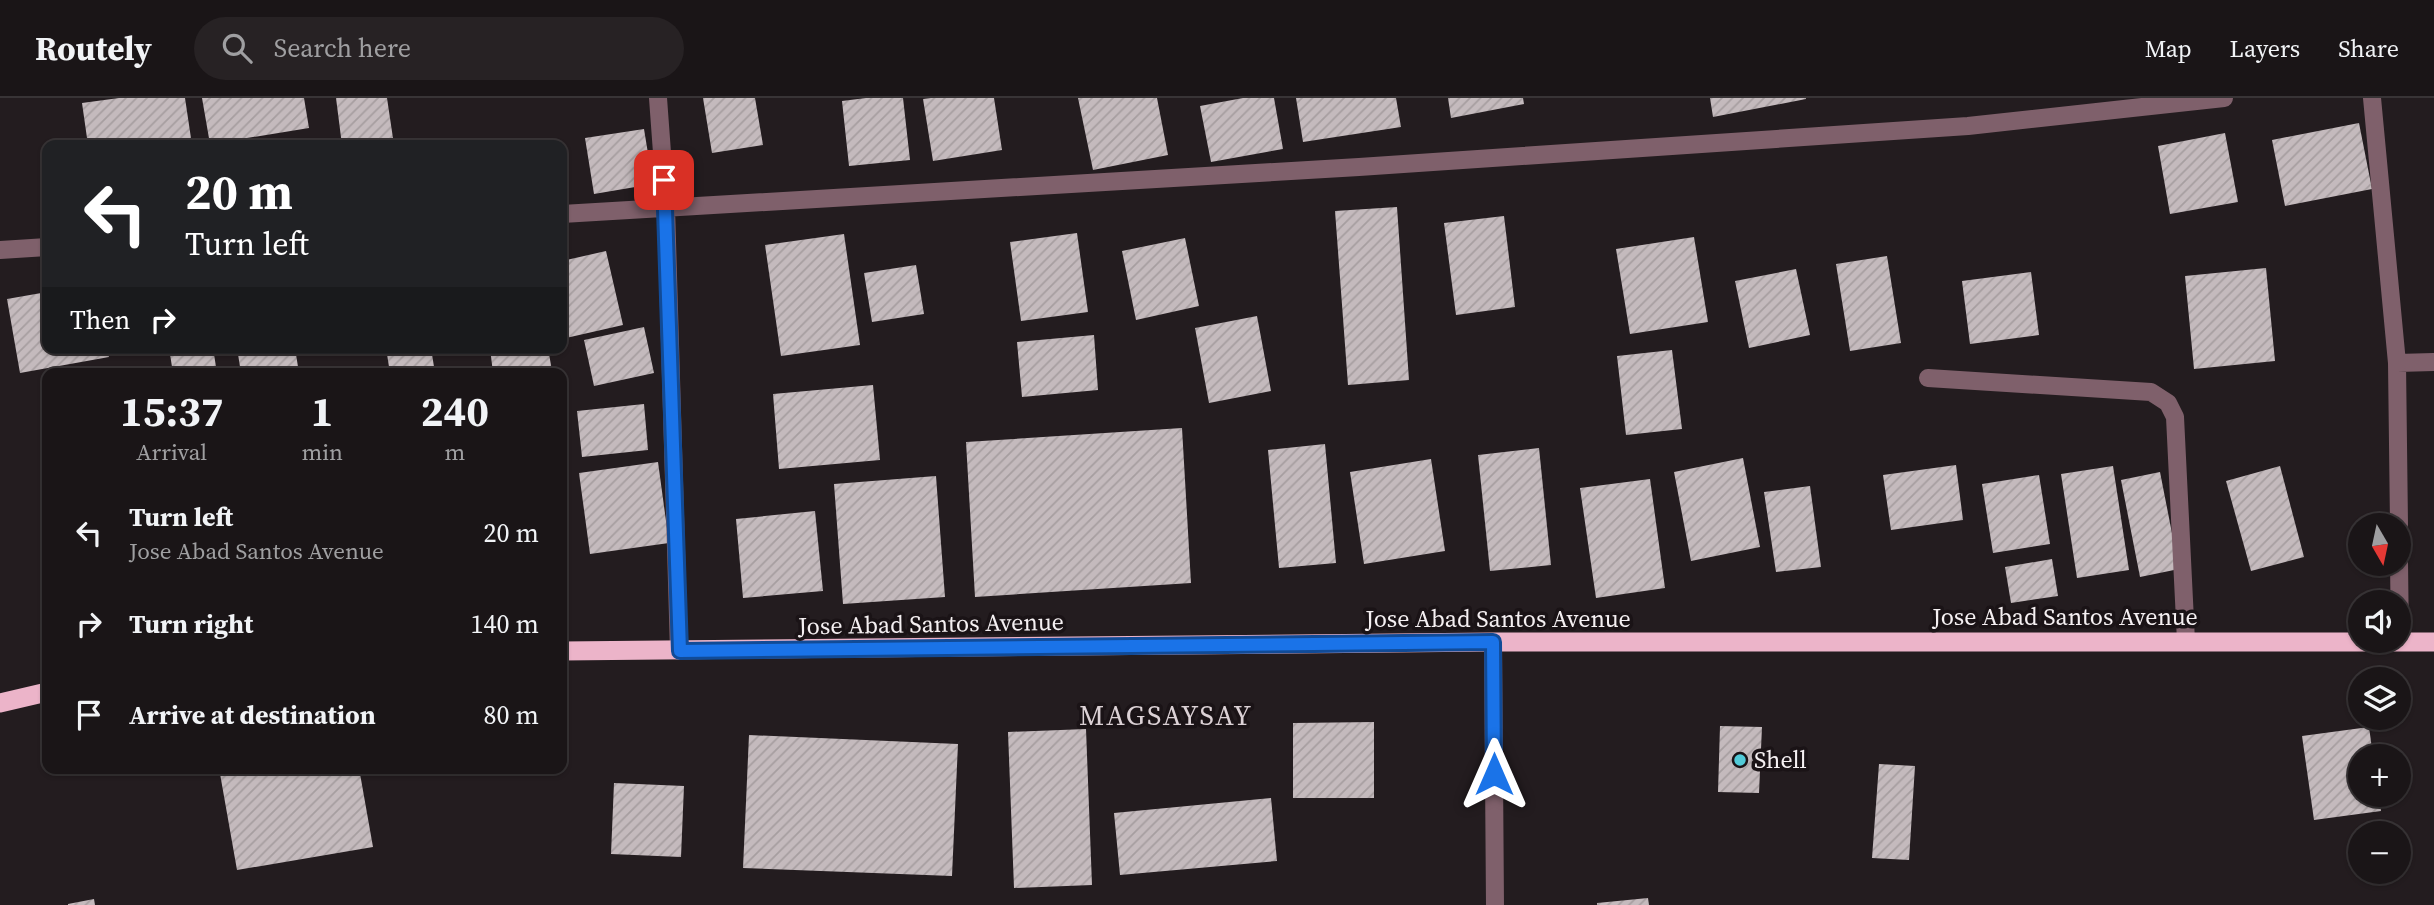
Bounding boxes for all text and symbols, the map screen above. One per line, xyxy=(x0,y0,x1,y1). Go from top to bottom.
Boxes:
search box xyxy=(194,17,684,80)
text: Routely xyxy=(35,26,152,71)
icon: search xyxy=(218,29,256,67)
text: Search here xyxy=(274,30,411,66)
text: Map xyxy=(2145,32,2192,65)
text: Layers xyxy=(2230,32,2300,65)
text: Share xyxy=(2338,32,2399,65)
pin xyxy=(634,150,694,210)
text: 20 m xyxy=(185,158,293,225)
icon: arrive xyxy=(645,161,683,199)
icon: left xyxy=(70,168,161,259)
text: Turn left xyxy=(185,222,309,266)
icon: right xyxy=(144,301,182,339)
text: Then xyxy=(70,302,130,338)
text: 15:37 xyxy=(120,382,224,440)
text: 1 xyxy=(311,382,334,440)
text: 240 xyxy=(421,382,489,440)
text: Arrival xyxy=(136,436,207,468)
text: min xyxy=(301,436,343,468)
text: m xyxy=(445,436,465,468)
text: Turn left xyxy=(129,499,233,535)
north arrow xyxy=(2348,513,2412,576)
map controls xyxy=(2348,513,2411,884)
icon: left xyxy=(70,514,108,552)
text: 20 m xyxy=(484,515,539,551)
text: Jose Abad Santos Avenue xyxy=(129,535,384,567)
button: sound xyxy=(2348,590,2411,653)
street label: Jose Abad Santos Avenue xyxy=(1931,600,2198,633)
street label: Jose Abad Santos Avenue xyxy=(1364,602,1631,635)
icon: right xyxy=(70,605,108,643)
street label: Jose Abad Santos Avenue xyxy=(797,605,1064,642)
text: Turn right xyxy=(129,606,253,642)
text: 140 m xyxy=(471,606,539,642)
button: layers xyxy=(2348,667,2411,730)
icon: arrive xyxy=(70,696,108,734)
district label: MAGSAYSAY xyxy=(1079,696,1253,734)
text: Arrive at destination xyxy=(129,697,376,733)
text: 80 m xyxy=(484,697,539,733)
position arrow xyxy=(1457,737,1531,811)
place label: Shell xyxy=(1754,743,1807,776)
button: + xyxy=(2348,744,2411,807)
marker: Shell xyxy=(1732,752,1748,768)
button: − xyxy=(2348,821,2411,884)

